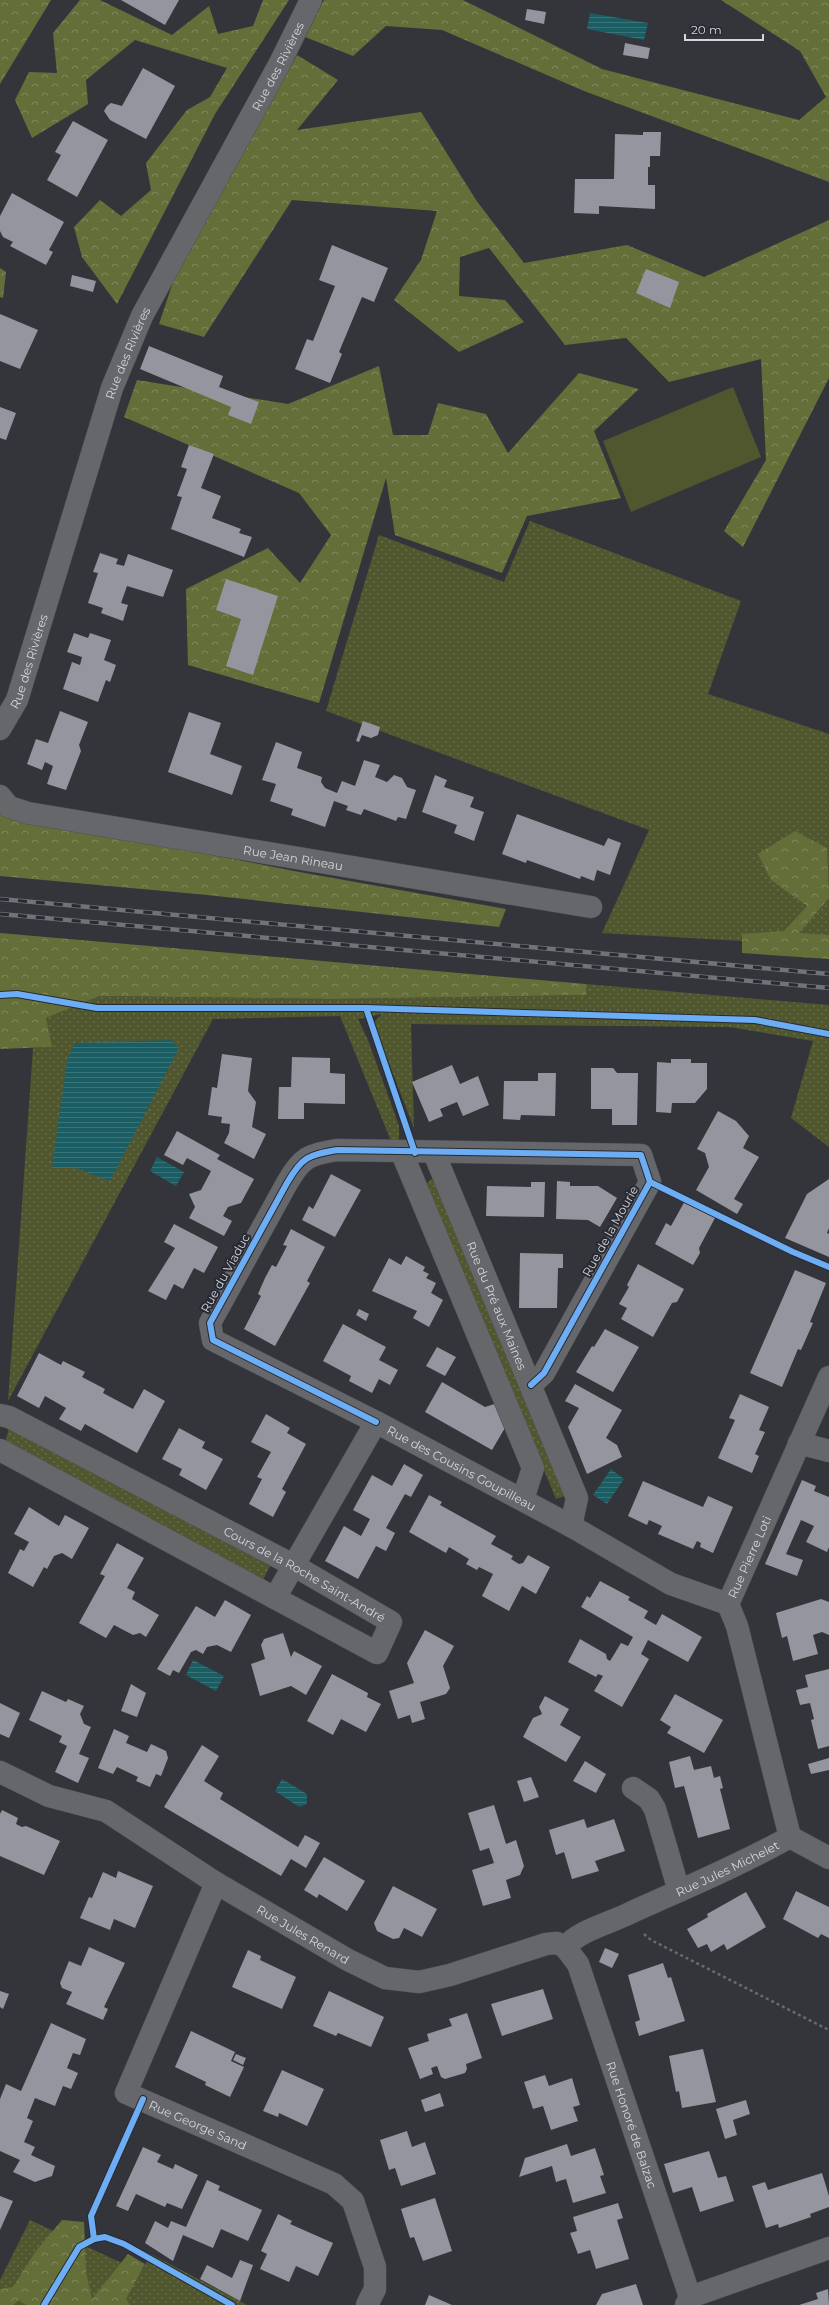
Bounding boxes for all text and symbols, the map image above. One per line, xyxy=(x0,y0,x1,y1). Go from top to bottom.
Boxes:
scale bar xyxy=(685,16,763,42)
street label: Rue des Rivières xyxy=(248,19,307,113)
text: 20 m xyxy=(691,22,722,37)
street label: Rue des Rivières xyxy=(102,304,153,401)
street label: Rue des Rivières xyxy=(6,612,50,711)
street label: Rue Jean Rineau xyxy=(242,842,344,873)
street label: Rue de la Mourie xyxy=(579,1183,641,1279)
street label: Rue du Viaduc xyxy=(197,1231,253,1315)
street label: Rue du Pré aux Maines xyxy=(464,1239,531,1372)
street label: Rue des Cousins Goupilleau xyxy=(385,1422,539,1514)
street label: Rue Pierre Loti xyxy=(724,1513,774,1600)
street label: Cours de la Roche Saint-André xyxy=(221,1523,388,1625)
street label: Rue Jules Michelet xyxy=(673,1837,782,1899)
street label: Rue Jules Renard xyxy=(254,1901,352,1967)
street label: Rue Honoré de Balzac xyxy=(604,2059,660,2190)
street label: Rue George Sand xyxy=(147,2097,249,2152)

